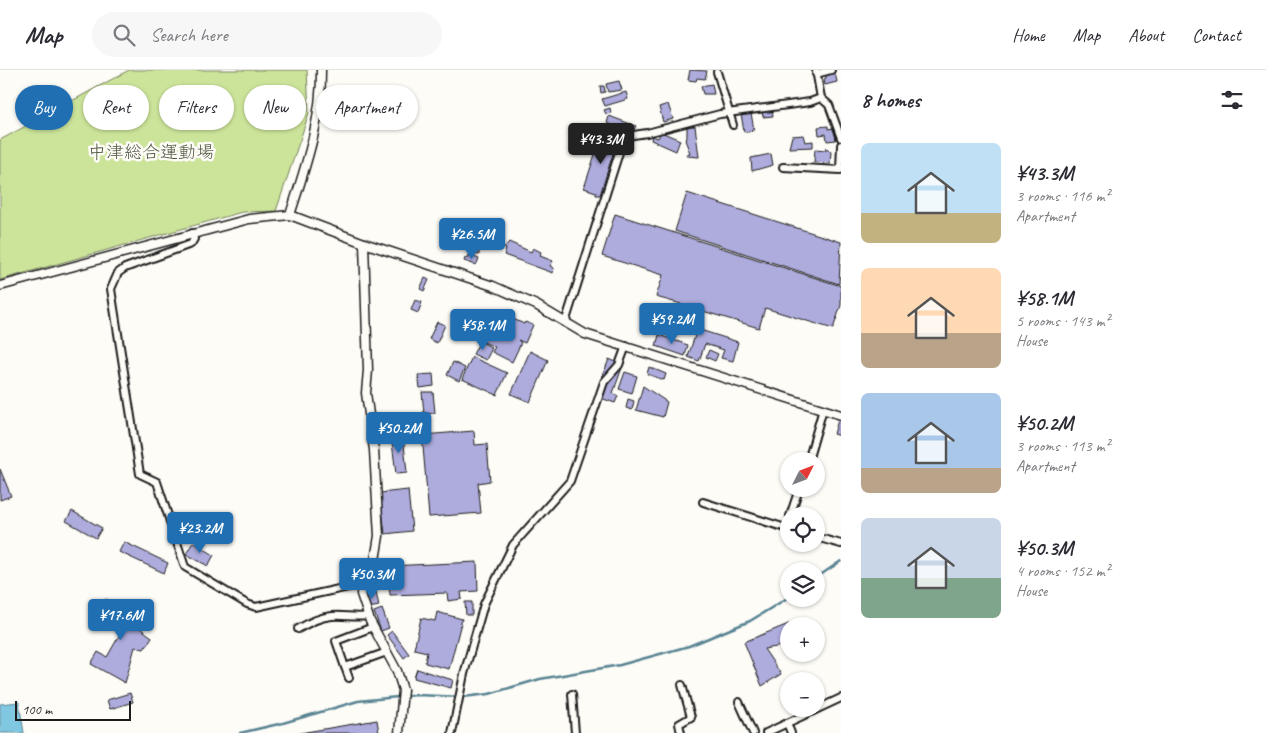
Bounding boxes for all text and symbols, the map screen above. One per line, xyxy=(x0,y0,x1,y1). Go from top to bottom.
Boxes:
search box xyxy=(92,12,442,57)
text: Map xyxy=(25,20,62,50)
icon: search xyxy=(110,21,138,49)
text: Search here xyxy=(150,23,228,47)
text: Home xyxy=(1012,24,1045,46)
text: Map xyxy=(1073,24,1100,46)
text: About xyxy=(1128,24,1164,46)
text: Contact xyxy=(1192,24,1241,46)
chip: Buy xyxy=(15,85,73,130)
chip: Rent xyxy=(83,85,149,130)
chip: Filters xyxy=(159,85,234,130)
chip: New xyxy=(244,85,306,130)
chip: Apartment xyxy=(316,85,418,130)
icon: filters xyxy=(1218,86,1246,114)
text: 8 homes xyxy=(861,87,920,113)
pin: ¥43.3M xyxy=(560,122,642,165)
text: ¥43.3M xyxy=(579,129,623,149)
park label: 中津総合運動場 xyxy=(88,141,214,163)
text: ¥43.3M xyxy=(1016,160,1073,186)
icon: home xyxy=(901,163,961,223)
text: 3 rooms · 116 m² xyxy=(1016,186,1110,206)
text: Apartment xyxy=(1016,206,1075,226)
pin: ¥26.5M xyxy=(431,218,513,260)
text: ¥26.5M xyxy=(450,224,494,244)
text: ¥58.1M xyxy=(1016,285,1073,311)
icon: home xyxy=(901,288,961,348)
pin: ¥59.2M xyxy=(631,302,713,345)
pin: ¥58.1M xyxy=(442,308,524,351)
text: ¥59.2M xyxy=(650,309,694,329)
text: 5 rooms · 143 m² xyxy=(1016,311,1110,331)
text: ¥58.1M xyxy=(461,315,505,335)
text: House xyxy=(1016,331,1047,351)
text: ¥50.2M xyxy=(1016,410,1073,436)
pin: ¥50.2M xyxy=(358,412,440,454)
icon: home xyxy=(901,413,961,473)
text: ¥50.2M xyxy=(377,418,421,438)
text: 3 rooms · 113 m² xyxy=(1016,436,1110,456)
north arrow xyxy=(780,452,825,498)
map controls xyxy=(780,452,825,717)
text: Apartment xyxy=(1016,456,1075,476)
button: locate xyxy=(780,507,825,552)
pin: ¥23.2M xyxy=(159,512,241,554)
text: ¥23.2M xyxy=(178,518,222,538)
text: ¥50.3M xyxy=(1016,535,1073,561)
icon: home xyxy=(901,538,961,598)
pin: ¥50.3M xyxy=(331,558,413,600)
text: 4 rooms · 152 m² xyxy=(1016,561,1110,581)
button: layers xyxy=(780,562,825,607)
text: ¥50.3M xyxy=(350,564,394,584)
text: House xyxy=(1016,581,1047,601)
pin: ¥17.6M xyxy=(80,598,162,641)
text: ¥17.6M xyxy=(99,605,143,625)
button: + xyxy=(780,617,825,662)
button: − xyxy=(780,672,825,717)
scale bar xyxy=(15,698,131,721)
text: 100 m xyxy=(22,701,52,718)

